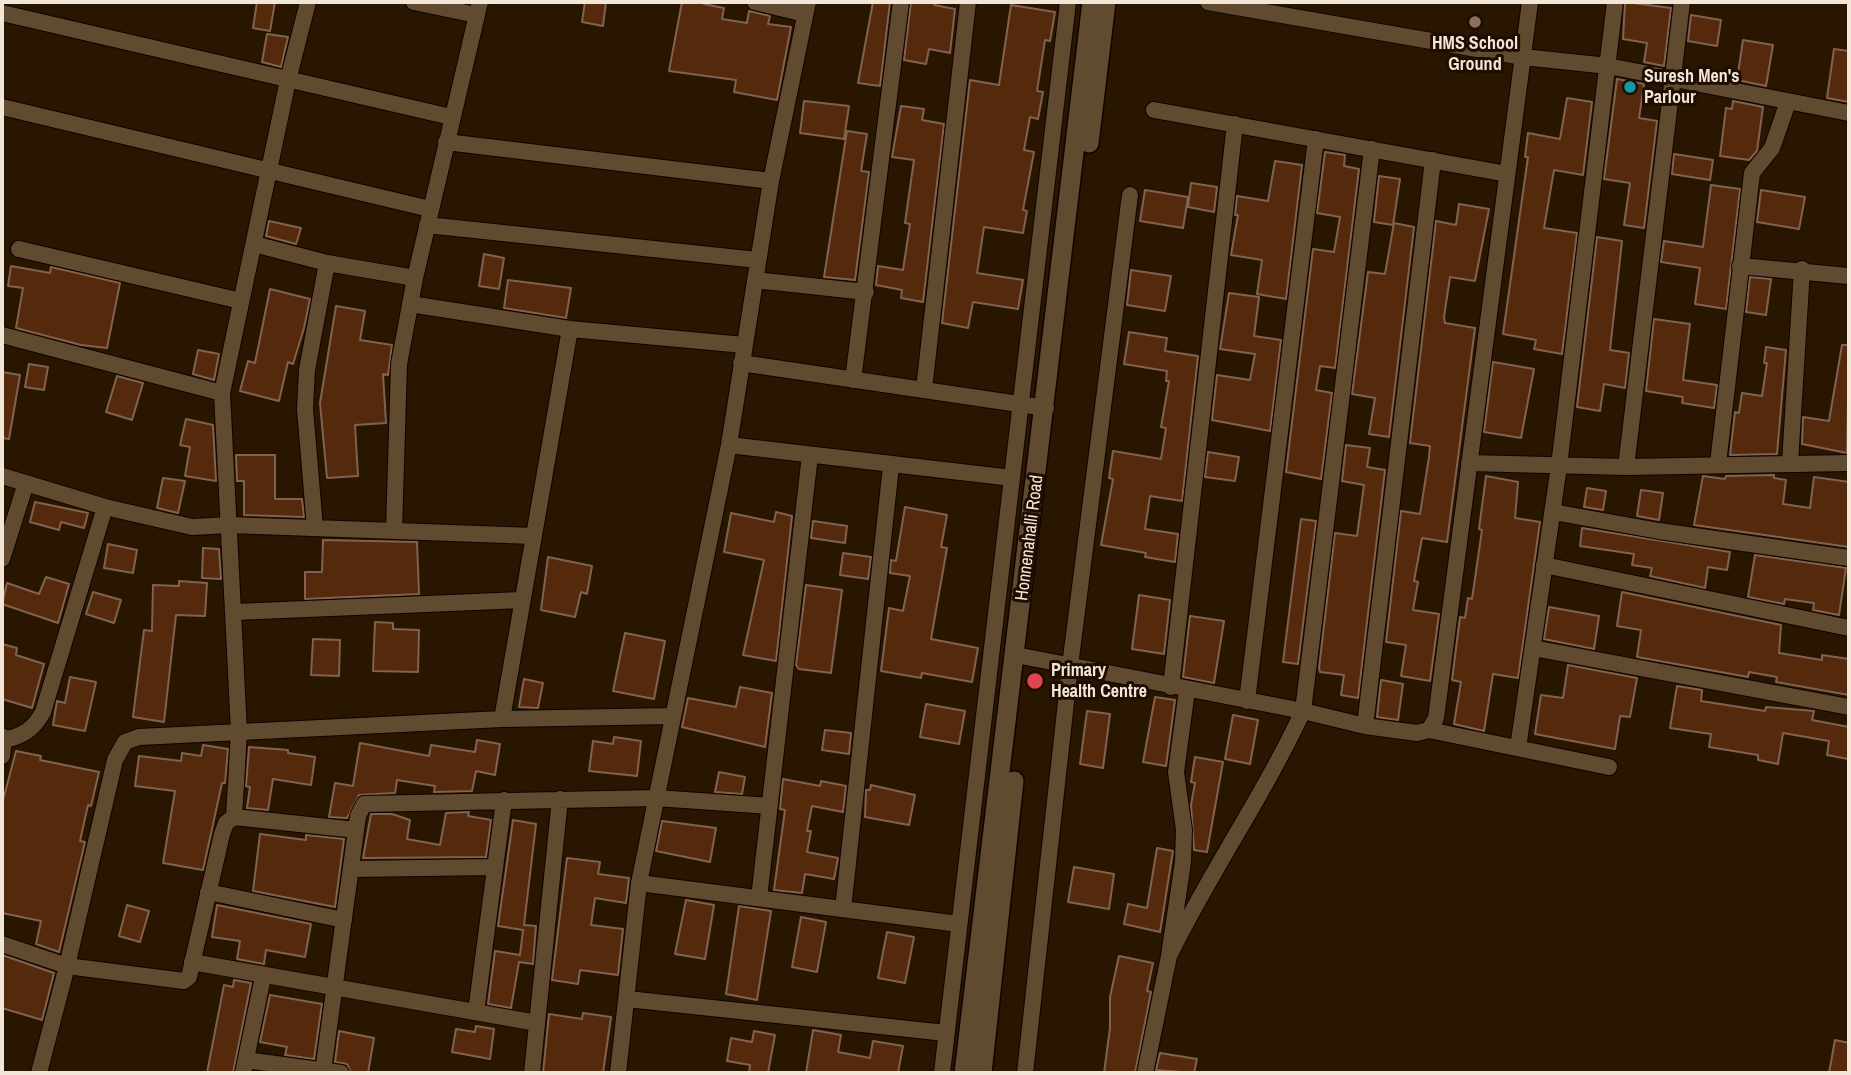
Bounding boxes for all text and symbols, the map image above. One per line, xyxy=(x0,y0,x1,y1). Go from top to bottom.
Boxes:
marker: HMS School Ground xyxy=(1467,14,1483,30)
place label: HMS School Ground xyxy=(1432,33,1518,76)
place label: Suresh Men's Parlour xyxy=(1644,66,1739,108)
marker: Suresh Men's Parlour xyxy=(1622,79,1638,95)
street label: Honnenahalli Road xyxy=(1012,474,1048,602)
place label: Primary Health Centre xyxy=(1051,660,1147,702)
marker: Primary Health Centre xyxy=(1025,671,1045,691)

